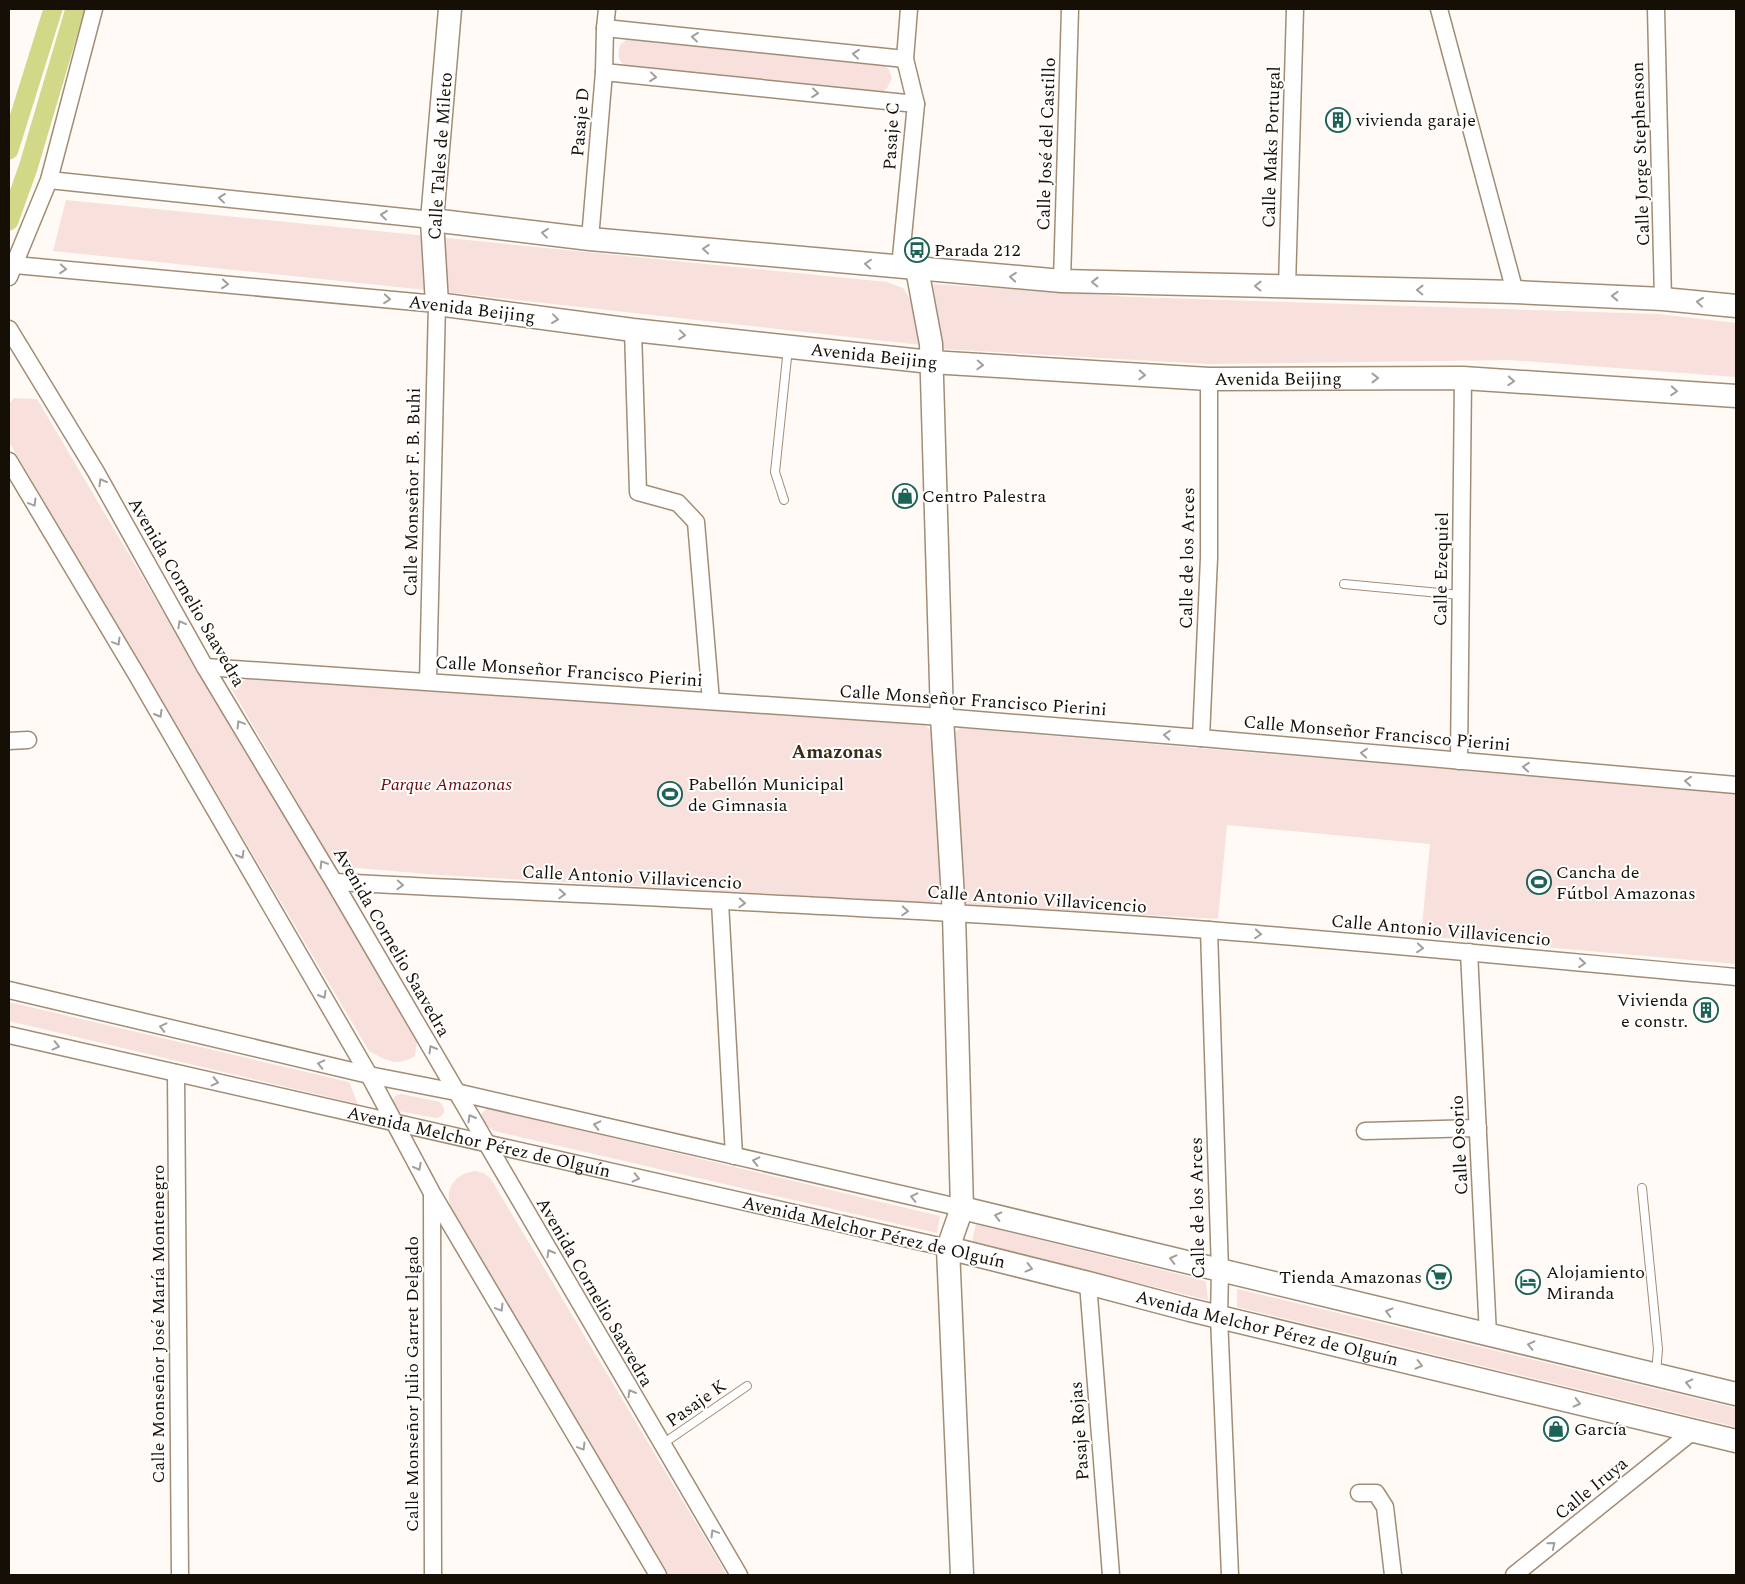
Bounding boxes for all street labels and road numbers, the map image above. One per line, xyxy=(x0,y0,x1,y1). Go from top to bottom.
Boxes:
street label: Calle José del Castillo xyxy=(1030,57,1063,231)
street label: Calle Jorge Stephenson xyxy=(1624,61,1657,247)
street label: Calle Maks Portugal xyxy=(1255,66,1288,228)
street label: Calle Tales de Mileto xyxy=(421,71,460,241)
street label: Pasaje D xyxy=(564,86,597,158)
street label: Pasaje C xyxy=(876,101,907,171)
street label: Avenida Beijing xyxy=(407,288,537,331)
street label: Avenida Beijing xyxy=(809,336,938,376)
street label: Avenida Beijing xyxy=(1214,365,1342,393)
street label: Calle Monseñor F. B. Buhi xyxy=(397,387,428,597)
street label: Calle de los Arces xyxy=(1173,487,1202,629)
street label: Avenida Cornelio Saavedra xyxy=(121,492,252,692)
street label: Calle Ezequiel xyxy=(1427,512,1456,626)
street label: Calle Monseñor Francisco Pierini xyxy=(434,649,704,694)
street label: Calle Monseñor Francisco Pierini xyxy=(838,678,1108,723)
street label: Calle Monseñor Francisco Pierini xyxy=(1242,708,1512,759)
street label: Avenida Cornelio Saavedra xyxy=(326,842,457,1042)
street label: Calle Antonio Villavicencio xyxy=(521,858,743,897)
street label: Calle Antonio Villavicencio xyxy=(926,878,1148,921)
street label: Calle Antonio Villavicencio xyxy=(1330,907,1552,954)
street label: Calle Osorio xyxy=(1443,1094,1476,1196)
street label: Avenida Melchor Pérez de Olguín xyxy=(345,1099,613,1185)
street label: Calle de los Arces xyxy=(1183,1137,1212,1279)
street label: Calle Monseñor José María Montenegro xyxy=(145,1164,172,1484)
street label: Avenida Melchor Pérez de Olguín xyxy=(740,1189,1008,1276)
street label: Avenida Cornelio Saavedra xyxy=(529,1192,660,1392)
street label: Calle Monseñor Julio Garret Delgado xyxy=(399,1236,426,1532)
street label: Avenida Melchor Pérez de Olguín xyxy=(1133,1283,1401,1374)
street label: Pasaje K xyxy=(661,1373,732,1434)
street label: Pasaje Rojas xyxy=(1063,1381,1096,1481)
street label: Calle Iruya xyxy=(1549,1450,1634,1526)

